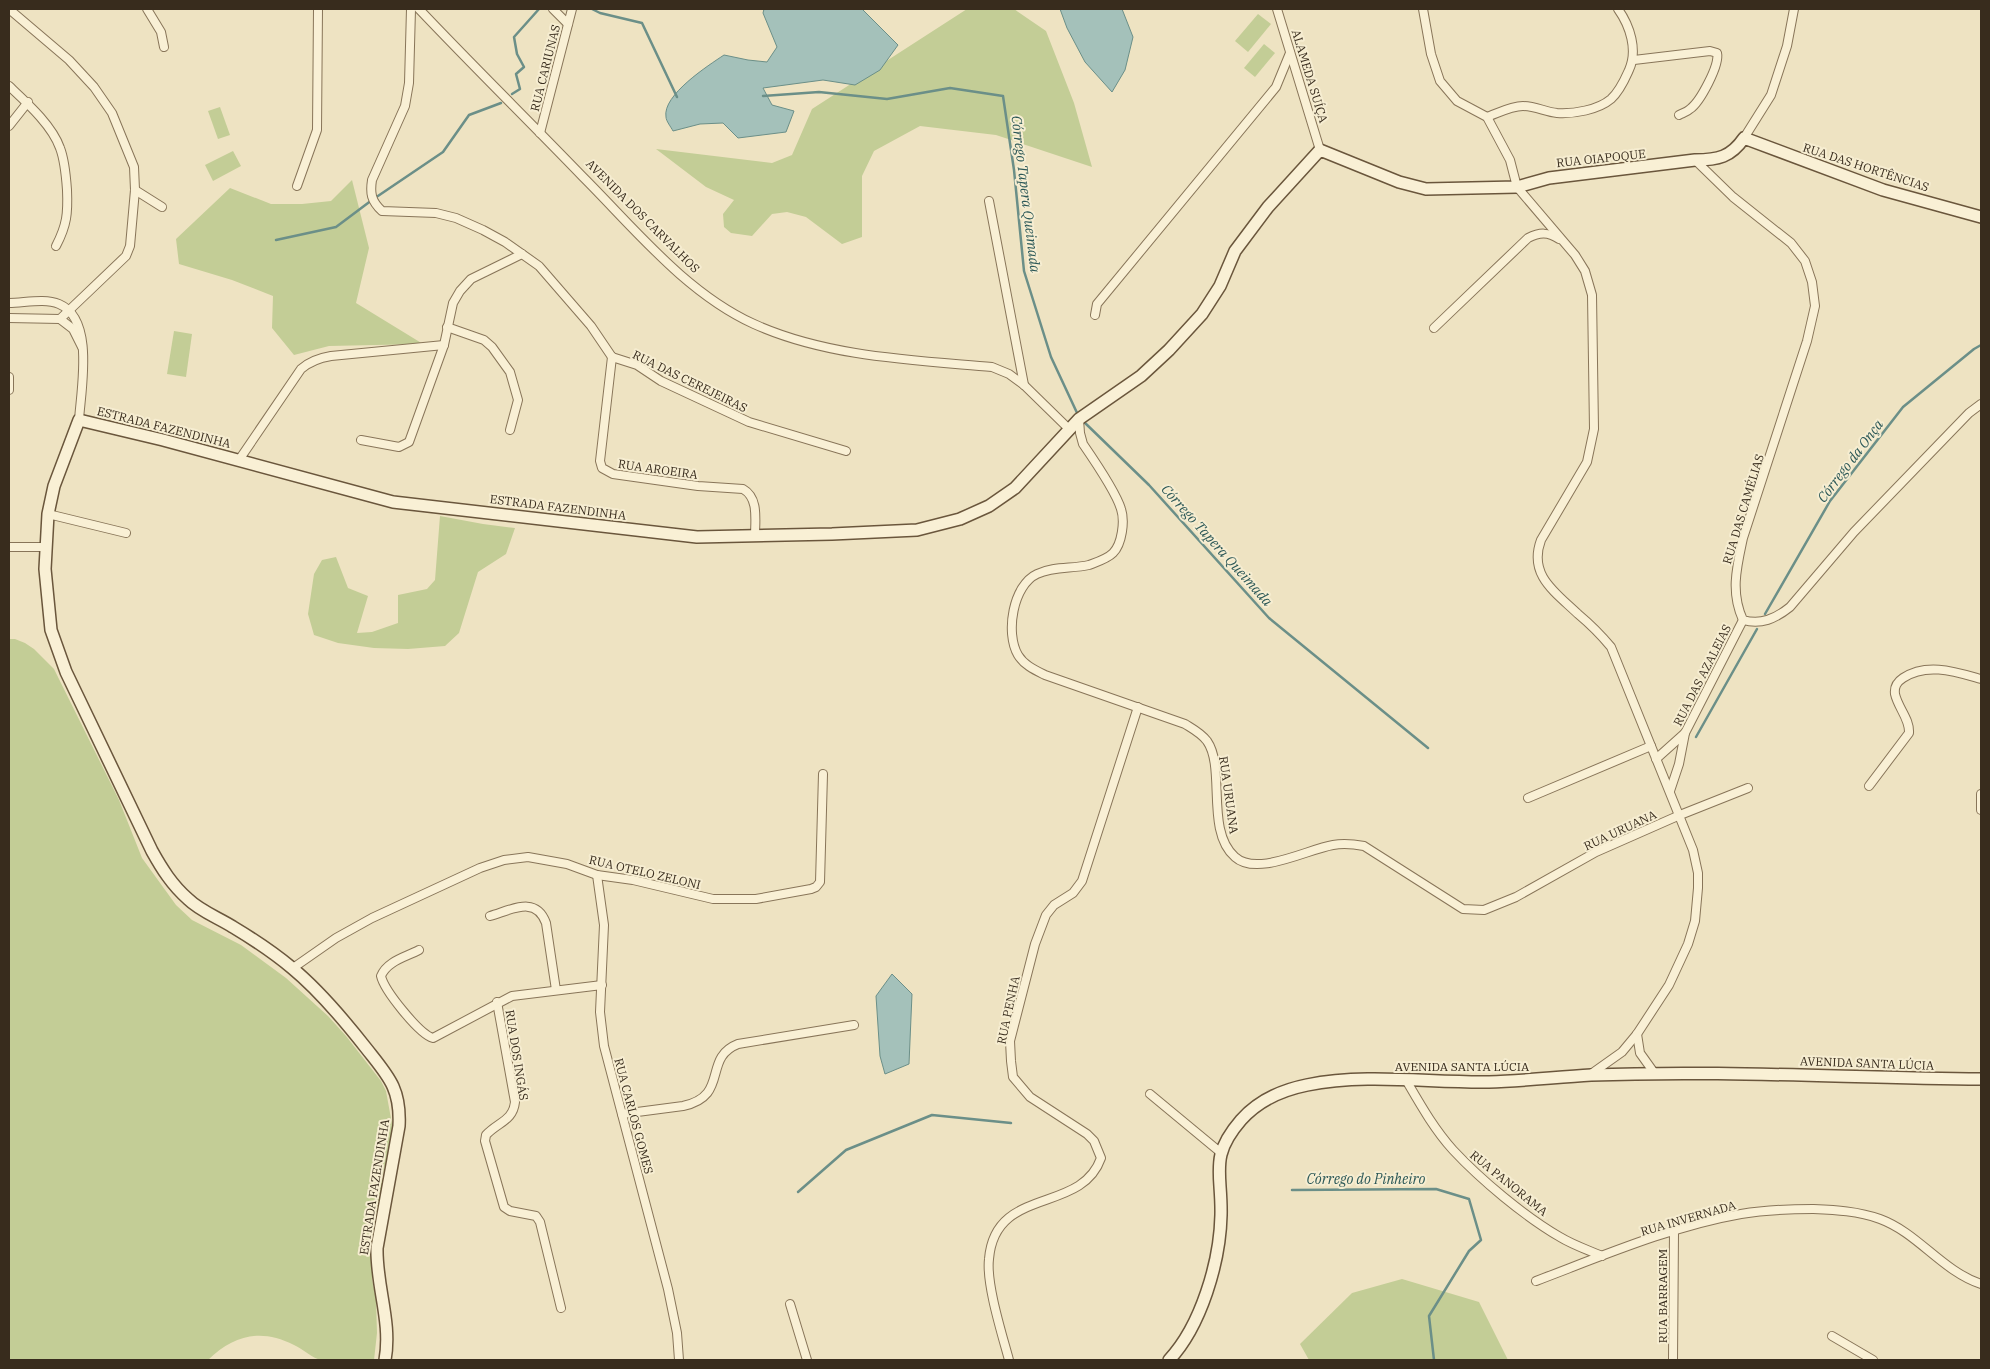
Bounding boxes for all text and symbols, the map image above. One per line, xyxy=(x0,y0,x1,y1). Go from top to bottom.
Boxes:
street label: RUA CARIUNAS xyxy=(527,23,563,113)
street label: ALAMEDA SUÍÇA xyxy=(1289,27,1332,125)
water label: Córrego Tapera Queimada xyxy=(1007,114,1045,274)
street label: RUA DAS HORTÊNCIAS xyxy=(1801,140,1931,194)
street label: RUA OIAPOQUE xyxy=(1556,146,1646,170)
street label: AVENIDA DOS CARVALHOS xyxy=(583,156,703,276)
street label: RUA DAS CEREJEIRAS xyxy=(630,347,750,415)
street label: ESTRADA FAZENDINHA xyxy=(96,403,233,451)
water label: Córrego da Onça xyxy=(1813,416,1887,506)
street label: RUA DAS CAMÉLIAS xyxy=(1719,452,1767,566)
street label: RUA AROEIRA xyxy=(617,456,700,482)
water label: Córrego Tapera Queimada xyxy=(1157,480,1277,610)
street label: ESTRADA FAZENDINHA xyxy=(489,491,628,523)
street label: RUA DAS AZALEIAS xyxy=(1670,622,1734,728)
street label: RUA URUANA xyxy=(1216,755,1242,836)
street label: RUA URUANA xyxy=(1581,806,1659,853)
street label: RUA OTELO ZELONI xyxy=(588,852,702,892)
street label: RUA PENHA xyxy=(993,974,1023,1046)
street label: RUA DOS INGÁS xyxy=(502,1008,532,1102)
street label: AVENIDA SANTA LÚCIA xyxy=(1800,1053,1935,1073)
street label: RUA CARLOS GOMES xyxy=(611,1056,657,1176)
street label: AVENIDA SANTA LÚCIA xyxy=(1395,1059,1530,1074)
street label: ESTRADA FAZENDINHA xyxy=(356,1117,392,1256)
street label: RUA PANORAMA xyxy=(1467,1147,1551,1219)
water label: Córrego do Pinheiro xyxy=(1307,1170,1425,1188)
street label: RUA INVERNADA xyxy=(1639,1197,1738,1239)
street label: RUA BARRAGEM xyxy=(1655,1249,1670,1343)

